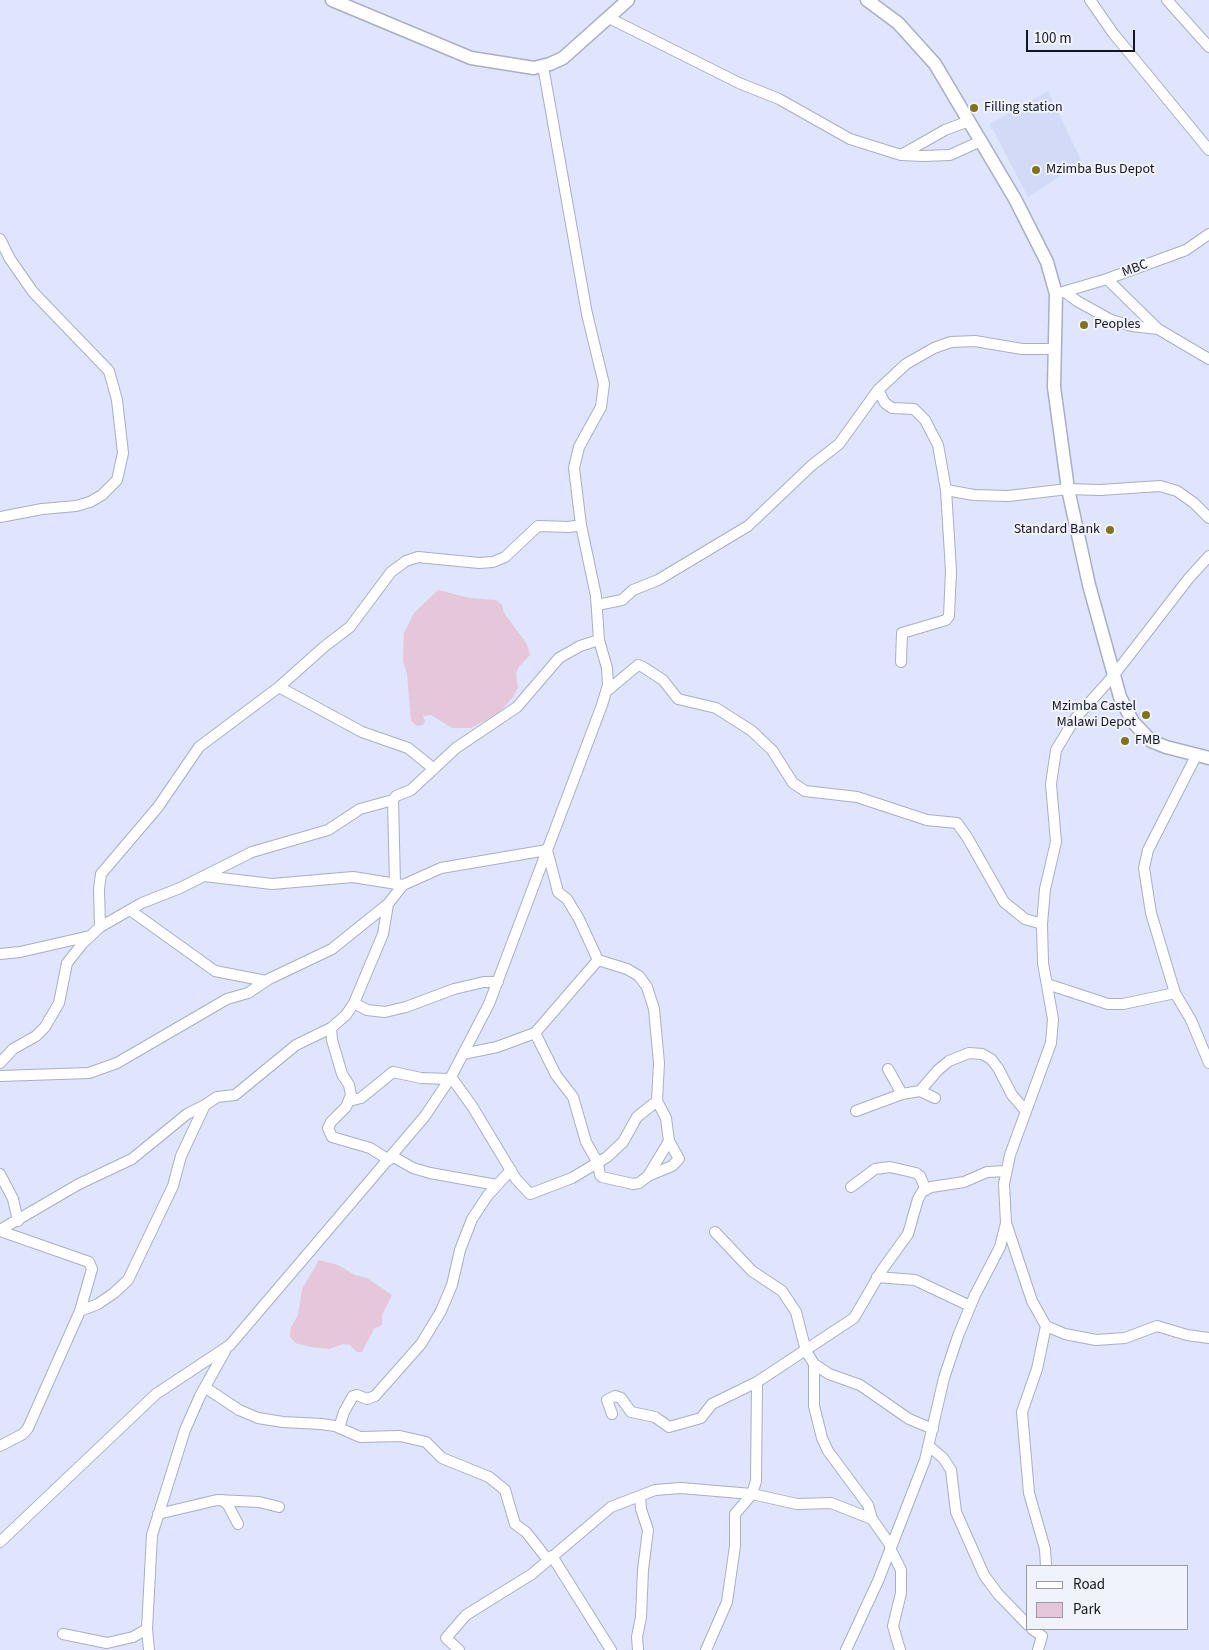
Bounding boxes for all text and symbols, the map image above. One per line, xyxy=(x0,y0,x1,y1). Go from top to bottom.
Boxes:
scale bar xyxy=(1029,20,1138,52)
text: 100 m xyxy=(1034,28,1072,49)
place label: Filling station xyxy=(984,100,1063,116)
marker: Filling station xyxy=(968,102,980,114)
place label: Mzimba Bus Depot xyxy=(1046,162,1154,178)
marker: Mzimba Bus Depot xyxy=(1030,164,1042,176)
street label: MBC xyxy=(1120,257,1150,281)
place label: Peoples xyxy=(1094,317,1140,333)
marker: Peoples xyxy=(1078,319,1090,331)
place label: Standard Bank xyxy=(1014,522,1100,538)
marker: Standard Bank xyxy=(1104,524,1116,536)
place label: Mzimba Castel Malawi Depot xyxy=(1052,699,1136,732)
marker: Mzimba Castel Malawi Depot xyxy=(1140,709,1152,721)
place label: FMB xyxy=(1135,733,1160,749)
marker: FMB xyxy=(1119,735,1131,747)
legend xyxy=(1026,1565,1189,1630)
text: Road xyxy=(1073,1574,1105,1595)
text: Park xyxy=(1073,1599,1101,1620)

